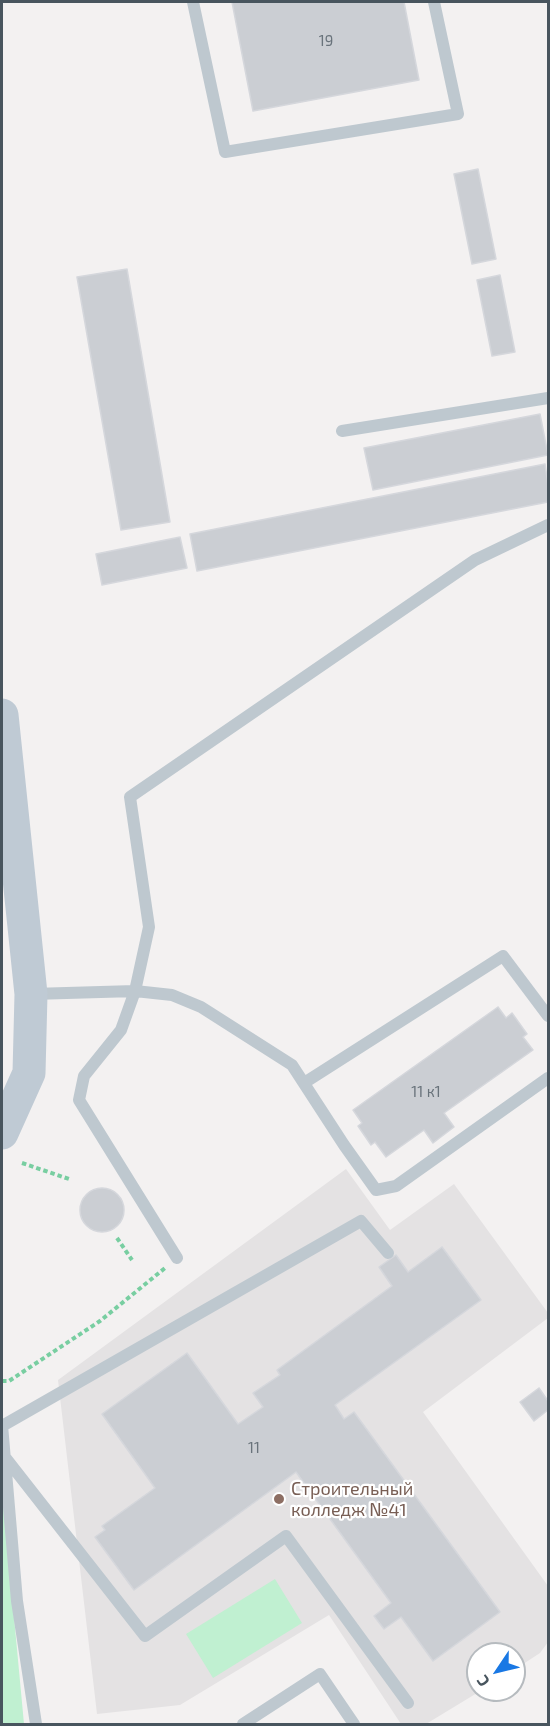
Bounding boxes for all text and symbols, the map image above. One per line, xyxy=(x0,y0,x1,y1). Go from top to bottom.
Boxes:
house number: 19 xyxy=(319,32,333,50)
house number: 11 к1 xyxy=(411,1083,441,1101)
house number: 11 xyxy=(248,1439,260,1457)
place label: Строительный колледж №41 xyxy=(291,1478,413,1520)
marker: Строительный колледж №41 xyxy=(272,1492,286,1506)
north arrow xyxy=(466,1642,526,1702)
text: С xyxy=(472,1672,493,1691)

